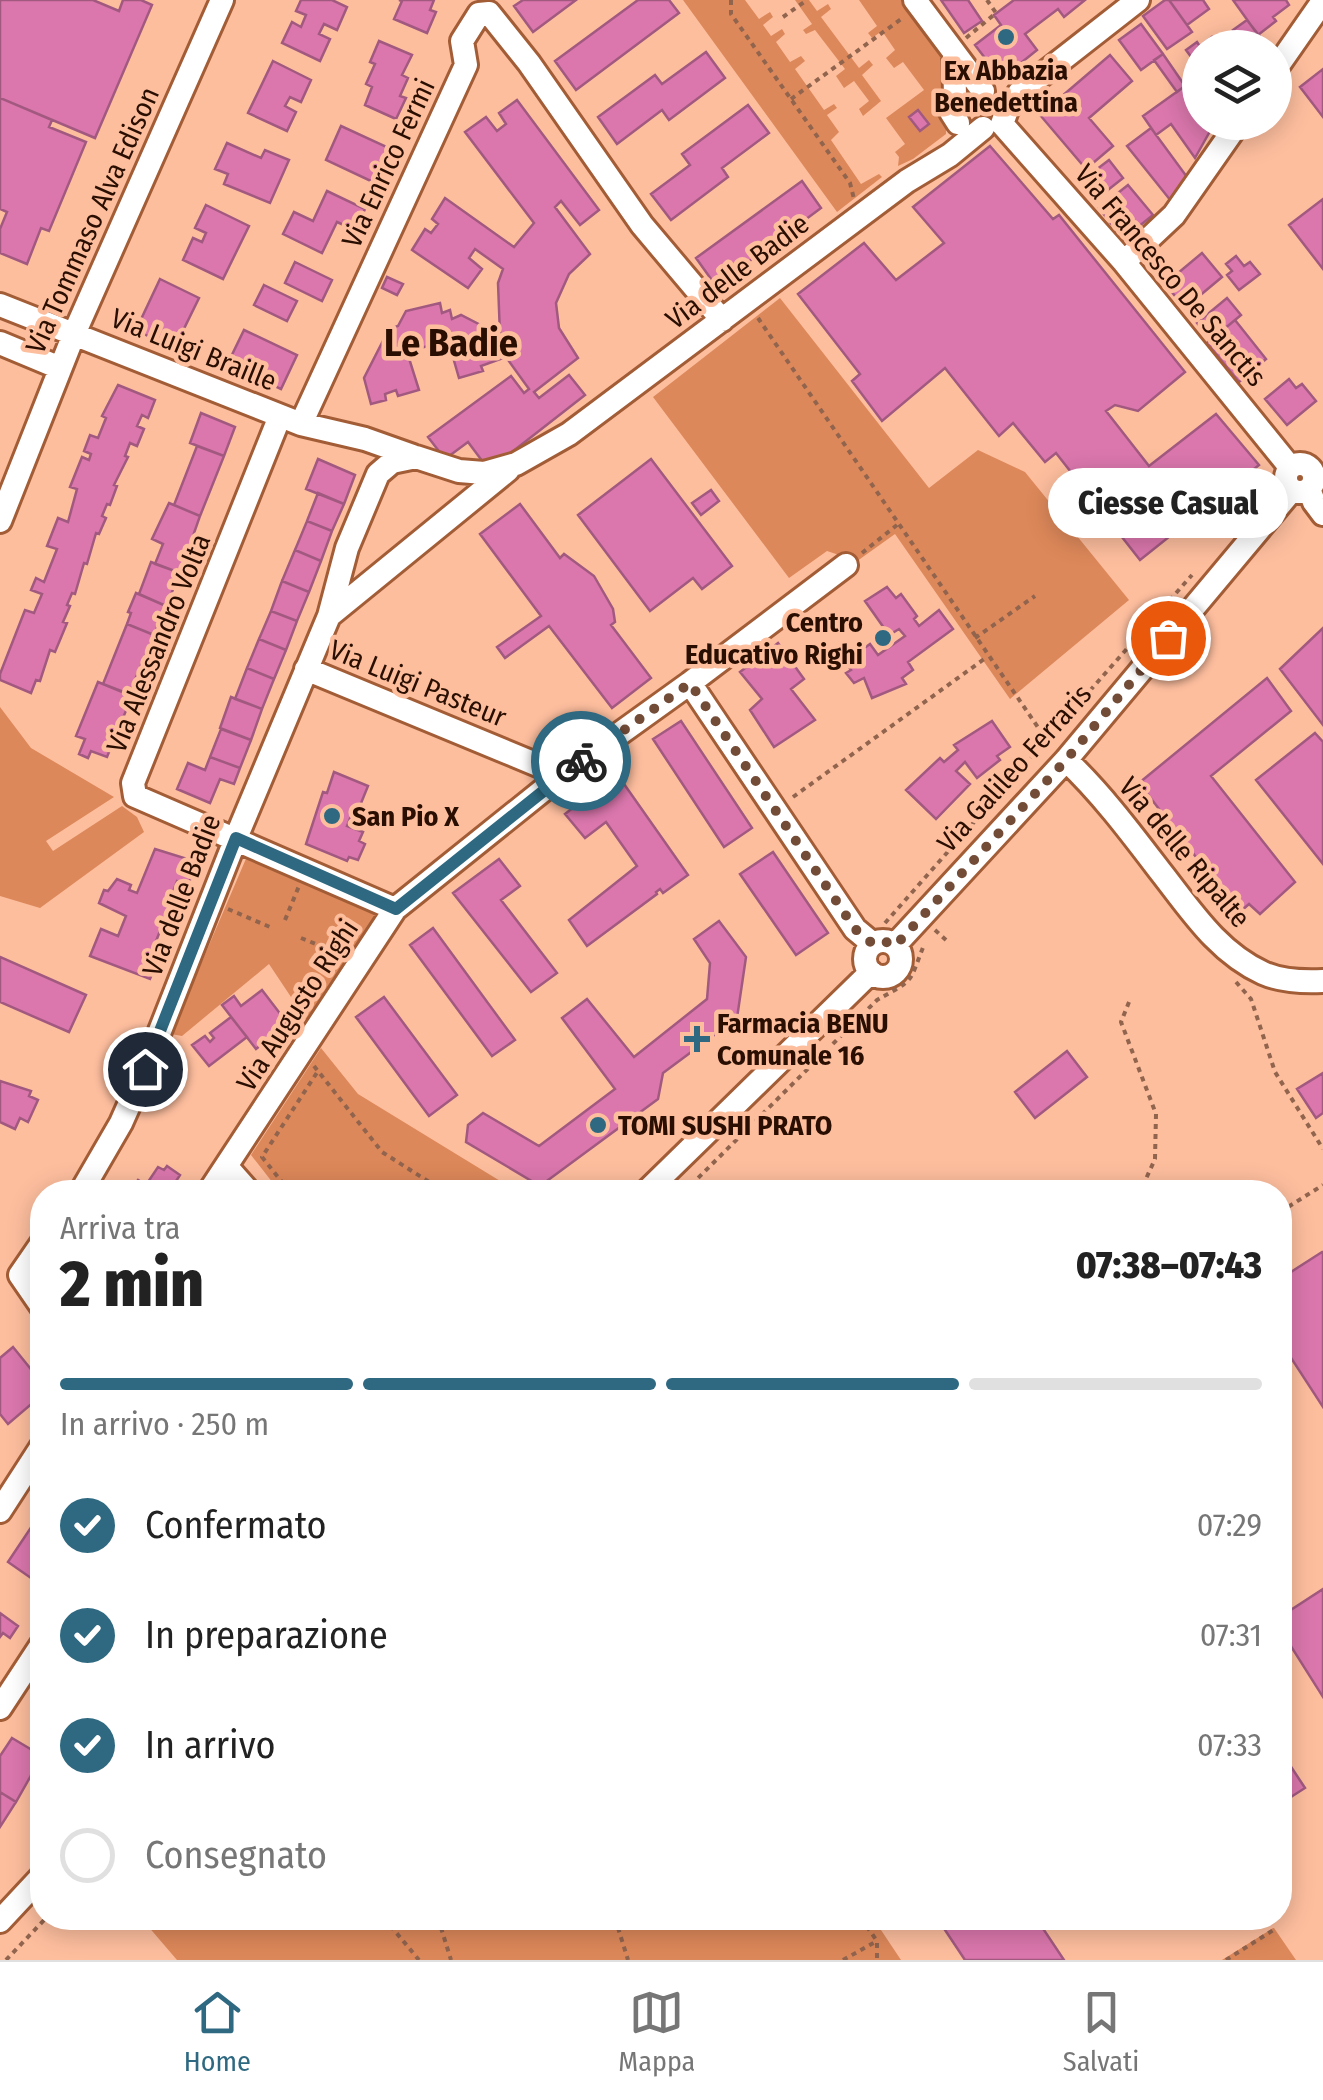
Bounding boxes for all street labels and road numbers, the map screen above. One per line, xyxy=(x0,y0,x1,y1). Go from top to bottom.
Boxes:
street label: Via Enrico Fermi xyxy=(335,74,442,253)
street label: Via Tommaso Alva Edison xyxy=(19,82,166,358)
street label: Via Francesco De Sanctis xyxy=(1068,158,1273,393)
street label: Via delle Badie xyxy=(659,207,815,336)
street label: Via Luigi Braille xyxy=(106,301,281,398)
street label: Via Alessandro Volta xyxy=(100,529,217,757)
street label: Via Luigi Pasteur xyxy=(325,633,511,734)
street label: Via Galileo Ferraris xyxy=(930,678,1098,859)
street label: Via delle Ripalte xyxy=(1112,771,1257,934)
street label: Via delle Badie xyxy=(136,810,227,981)
street label: Via Augusto Righi xyxy=(230,913,365,1097)

